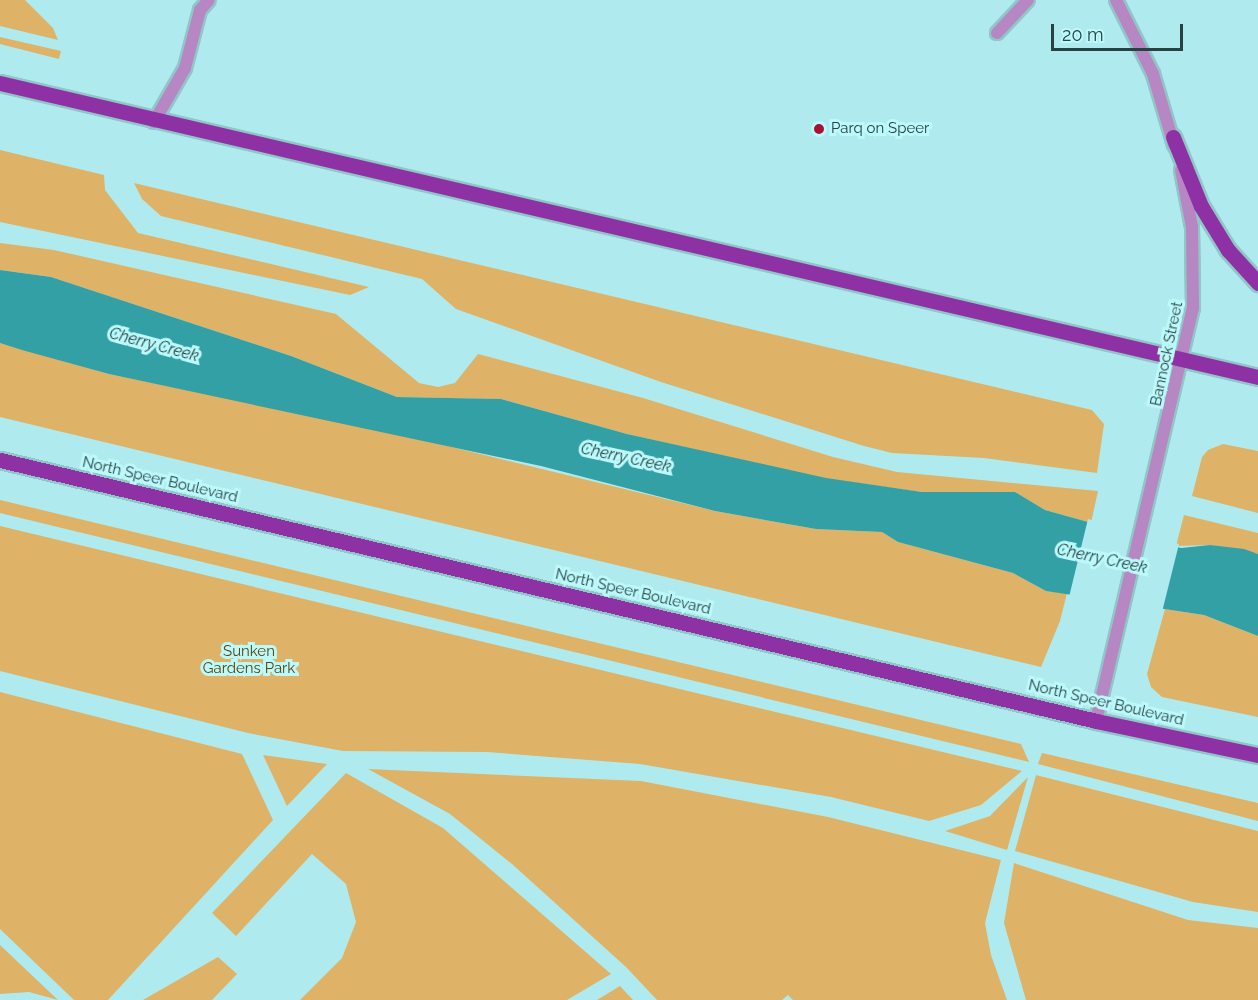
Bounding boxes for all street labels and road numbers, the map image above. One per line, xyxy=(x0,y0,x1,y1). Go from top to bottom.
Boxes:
street label: Bannock Street xyxy=(1147,300,1187,408)
street label: North Speer Boulevard xyxy=(80,453,240,507)
street label: North Speer Boulevard xyxy=(553,565,713,619)
street label: North Speer Boulevard xyxy=(1026,676,1186,730)

